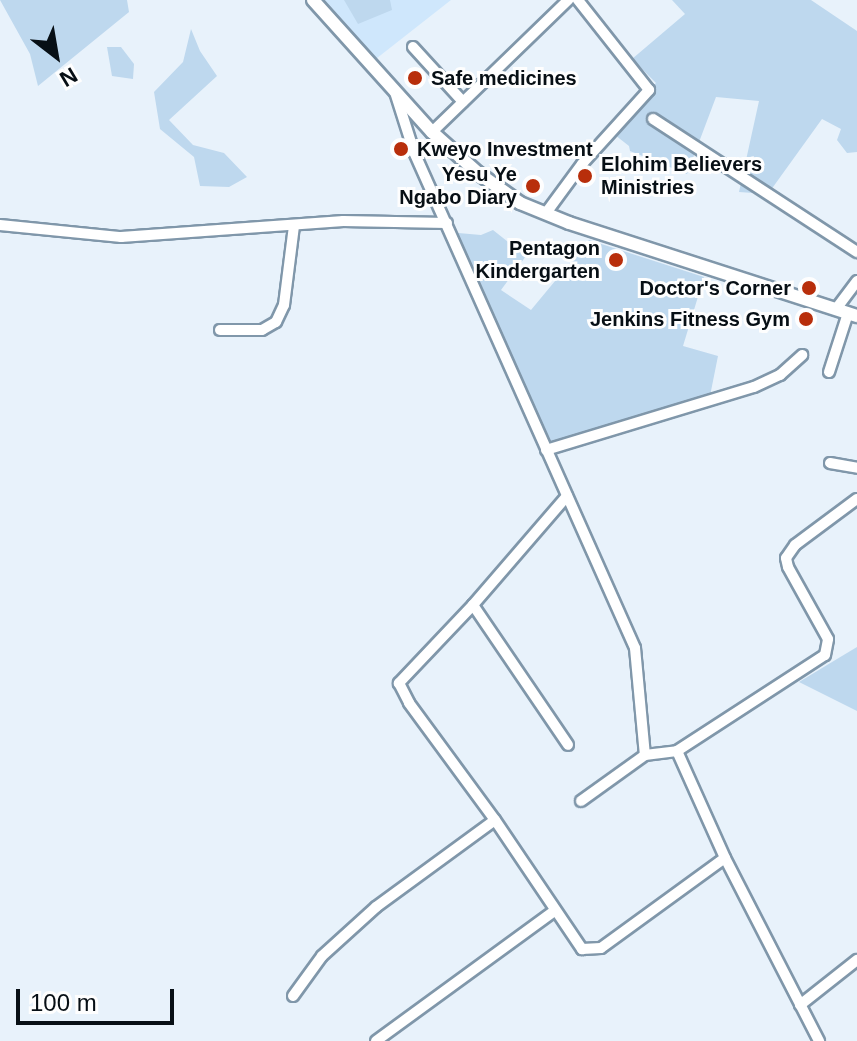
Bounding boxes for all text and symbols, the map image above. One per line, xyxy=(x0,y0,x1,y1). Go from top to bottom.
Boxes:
north arrow xyxy=(16,16,96,96)
text: N xyxy=(55,62,82,92)
place label: Safe medicines xyxy=(431,66,577,90)
marker: Safe medicines xyxy=(406,69,424,87)
place label: Kweyo Investment xyxy=(417,137,593,161)
marker: Kweyo Investment xyxy=(392,140,410,158)
place label: Elohim Believers Ministries xyxy=(601,152,762,199)
place label: Yesu Ye Ngabo Diary xyxy=(399,162,517,209)
marker: Elohim Believers Ministries xyxy=(576,167,594,185)
marker: Yesu Ye Ngabo Diary xyxy=(524,177,542,195)
place label: Pentagon Kindergarten xyxy=(476,236,600,283)
marker: Pentagon Kindergarten xyxy=(607,251,625,269)
place label: Doctor's Corner xyxy=(640,276,791,300)
marker: Doctor's Corner xyxy=(798,277,820,299)
place label: Jenkins Fitness Gym xyxy=(590,307,790,331)
marker: Jenkins Fitness Gym xyxy=(797,310,815,328)
scale bar xyxy=(20,973,178,1023)
text: 100 m xyxy=(30,989,97,1016)

